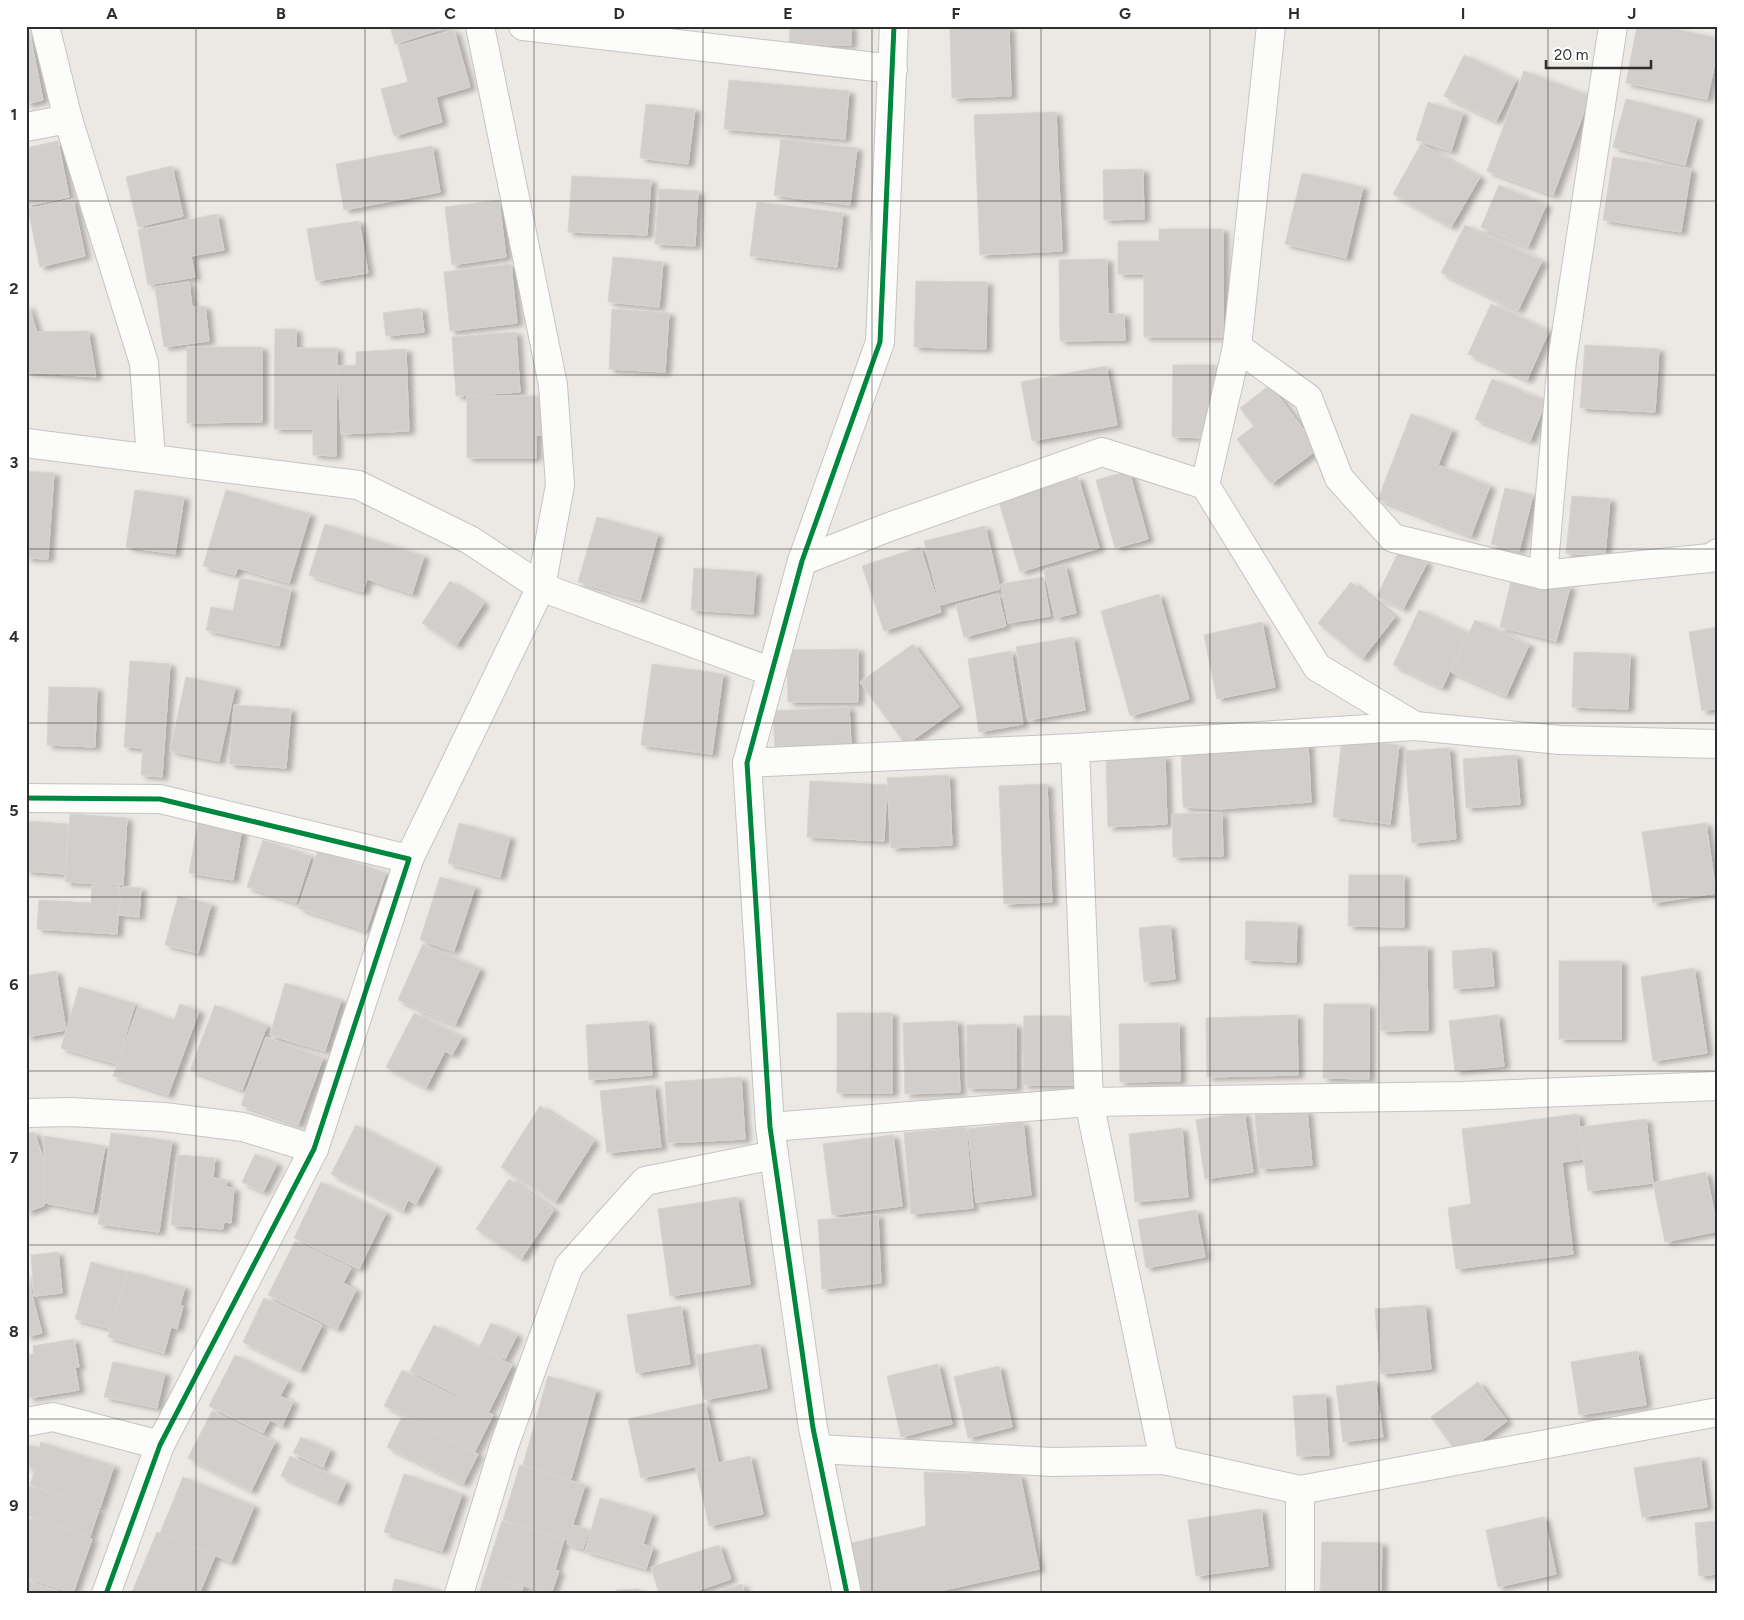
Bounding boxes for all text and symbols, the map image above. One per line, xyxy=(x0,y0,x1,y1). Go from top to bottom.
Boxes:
text: A xyxy=(106,4,118,23)
text: B xyxy=(276,4,286,23)
text: C xyxy=(444,4,456,23)
text: D xyxy=(613,4,625,23)
text: E xyxy=(783,4,793,23)
text: F xyxy=(952,4,961,23)
text: G xyxy=(1119,4,1131,23)
text: H xyxy=(1288,4,1300,23)
text: I xyxy=(1461,4,1465,23)
text: J xyxy=(1628,4,1636,23)
scale bar xyxy=(1546,38,1652,70)
text: 20 m xyxy=(1554,46,1588,64)
text: 1 xyxy=(11,105,17,124)
text: 2 xyxy=(9,279,19,298)
text: 3 xyxy=(10,453,19,472)
text: 4 xyxy=(9,627,19,646)
text: 5 xyxy=(9,801,19,820)
text: 6 xyxy=(9,975,19,994)
text: 7 xyxy=(10,1148,19,1167)
text: 8 xyxy=(9,1322,19,1341)
text: 9 xyxy=(9,1496,19,1515)

